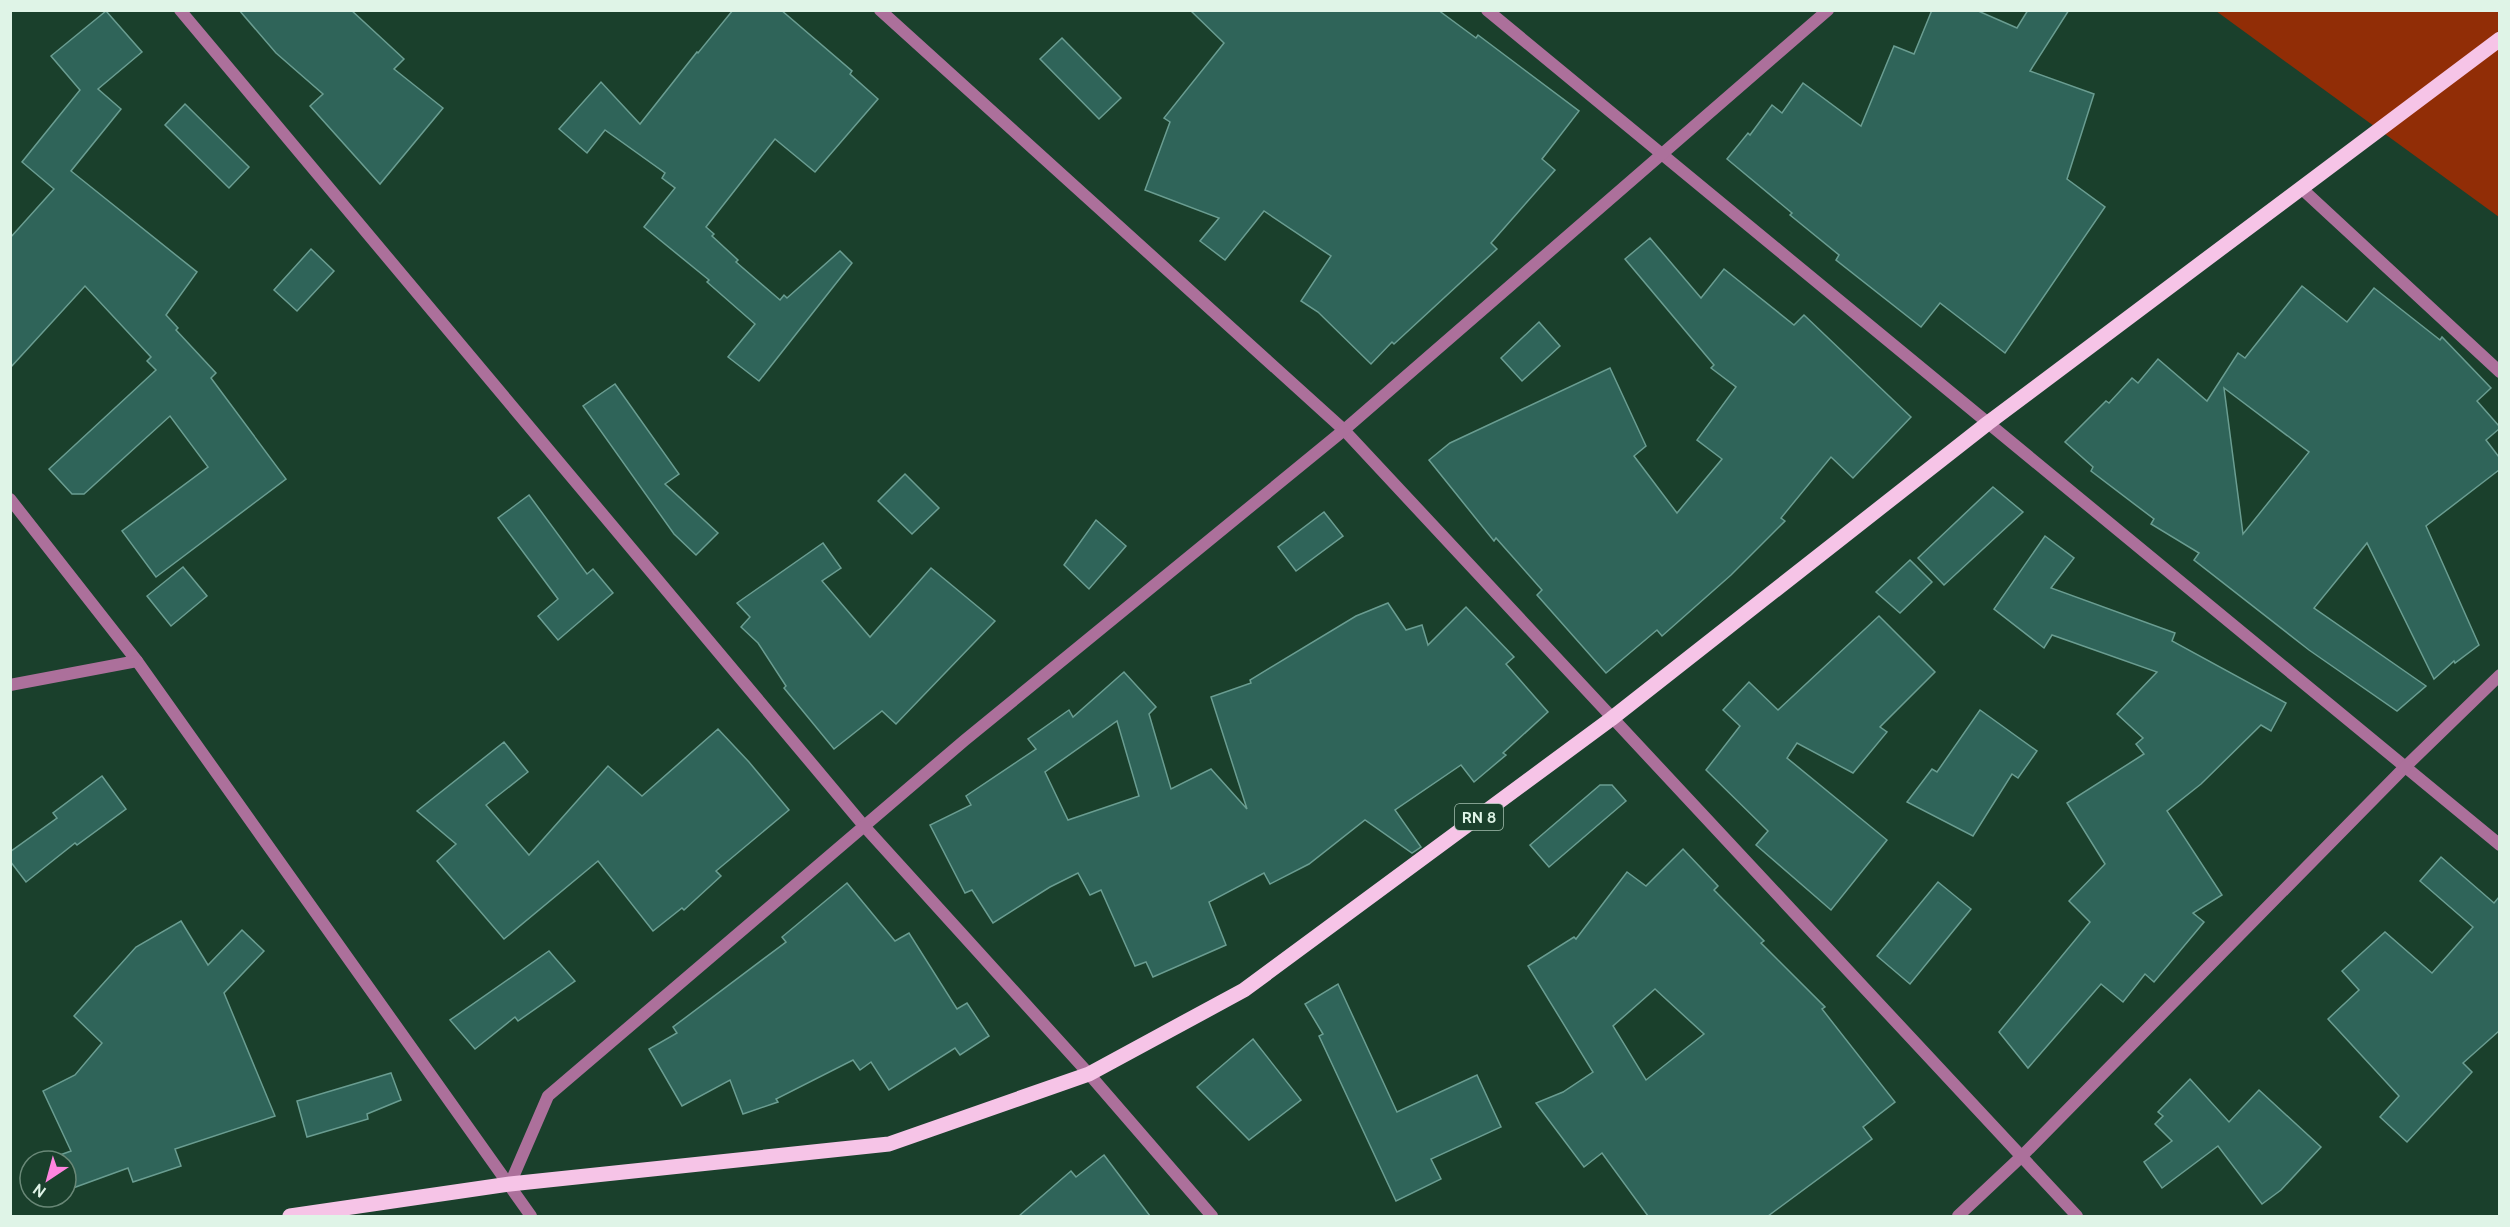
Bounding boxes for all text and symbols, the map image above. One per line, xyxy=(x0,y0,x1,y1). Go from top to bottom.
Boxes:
road number: RN 8 xyxy=(1455,804,1503,830)
north arrow xyxy=(18,1149,78,1209)
text: N xyxy=(29,1180,50,1202)

